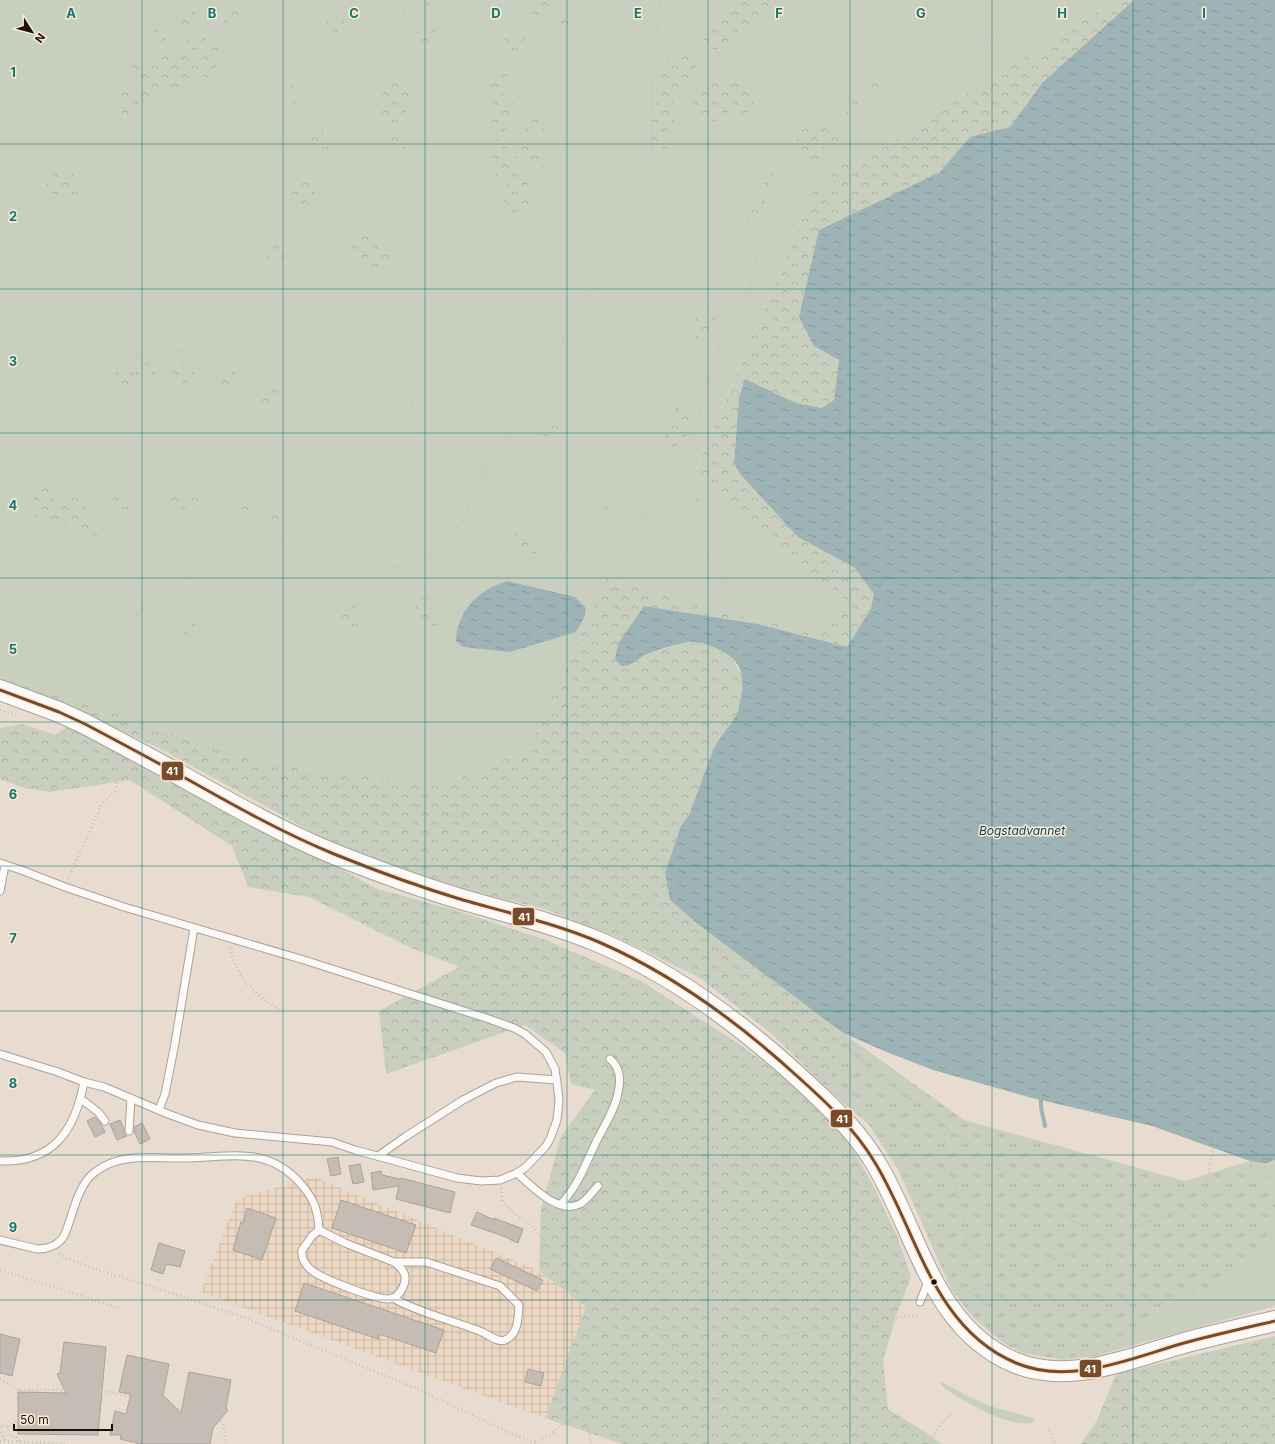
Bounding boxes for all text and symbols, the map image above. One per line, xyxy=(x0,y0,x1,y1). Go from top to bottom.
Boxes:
text: A xyxy=(66,5,76,21)
text: B xyxy=(208,5,217,21)
text: C xyxy=(349,5,359,21)
text: D xyxy=(491,5,501,21)
text: E xyxy=(634,5,642,21)
text: F xyxy=(775,5,783,21)
text: G xyxy=(916,5,926,21)
text: H xyxy=(1057,5,1067,21)
text: I xyxy=(1202,5,1206,21)
north arrow xyxy=(12,12,52,52)
text: N xyxy=(32,30,48,45)
text: 1 xyxy=(10,64,16,80)
text: 2 xyxy=(9,208,17,224)
text: 3 xyxy=(9,353,17,369)
text: 4 xyxy=(9,497,18,513)
text: 5 xyxy=(9,641,17,657)
line badge: 41 xyxy=(161,761,184,781)
text: 41 xyxy=(166,764,178,778)
text: 6 xyxy=(9,786,17,802)
water label: Bogstadvannet xyxy=(979,823,1066,838)
line badge: 41 xyxy=(512,907,535,926)
text: 41 xyxy=(518,910,530,924)
text: 7 xyxy=(9,930,17,946)
text: 8 xyxy=(9,1075,17,1091)
line badge: 41 xyxy=(830,1109,853,1128)
text: 41 xyxy=(836,1112,848,1126)
text: 9 xyxy=(9,1219,17,1235)
unlabelled marker xyxy=(929,1277,939,1287)
line badge: 41 xyxy=(1079,1359,1102,1378)
text: 41 xyxy=(1084,1362,1096,1376)
scale bar xyxy=(14,1406,112,1432)
text: 50 m xyxy=(20,1412,49,1427)

